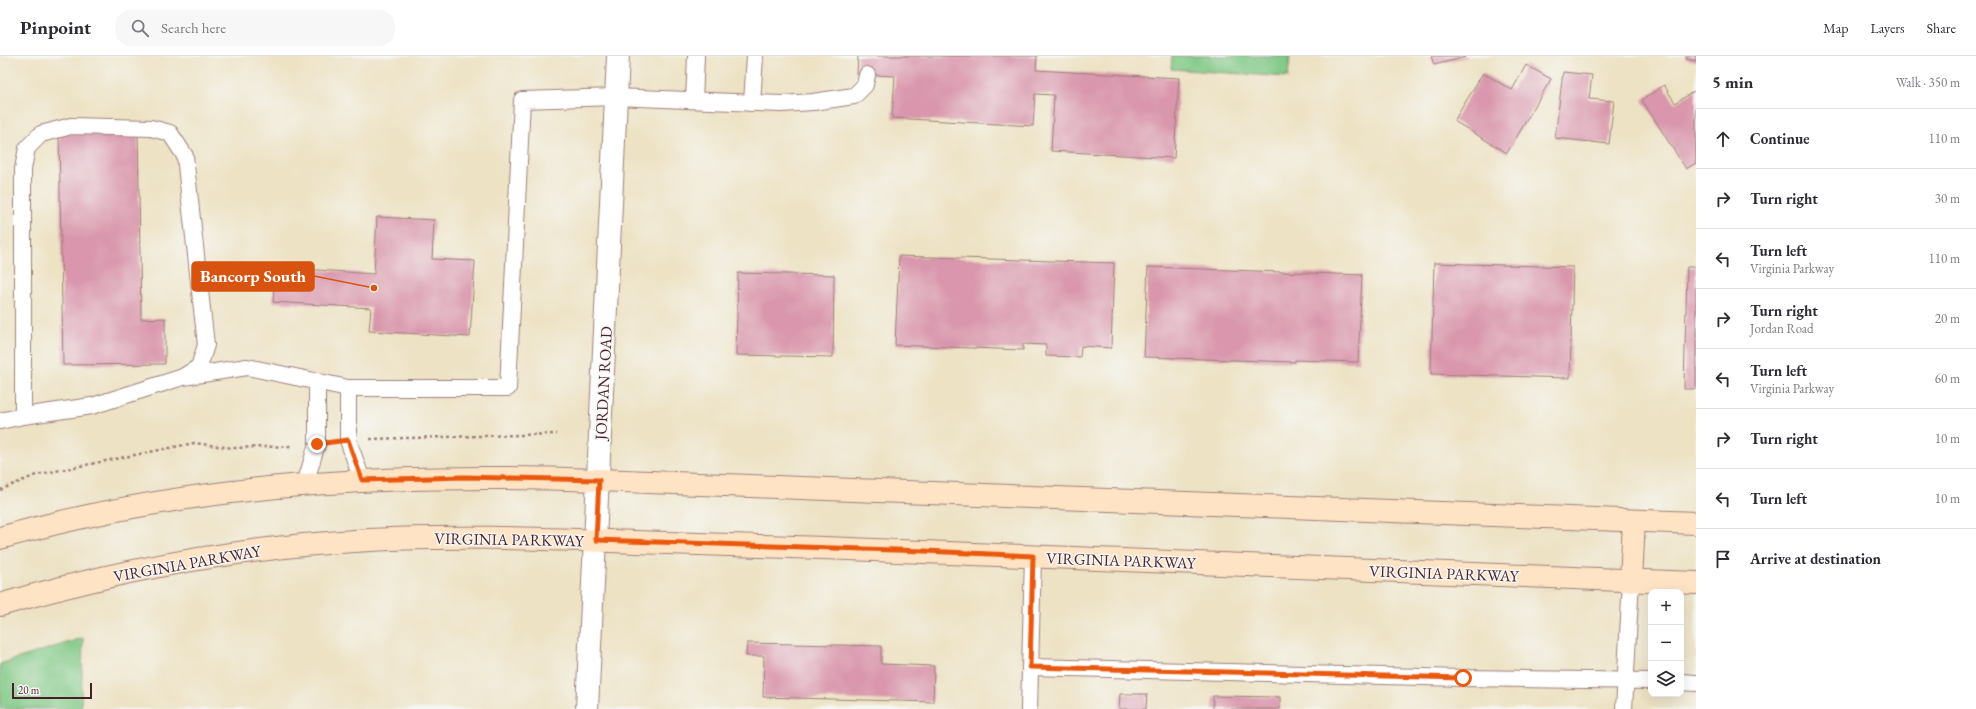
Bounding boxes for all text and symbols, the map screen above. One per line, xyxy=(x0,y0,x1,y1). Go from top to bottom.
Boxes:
search box xyxy=(115,10,395,46)
text: Pinpoint xyxy=(20,15,91,40)
icon: search xyxy=(129,17,151,39)
text: Search here xyxy=(161,18,226,37)
text: Map xyxy=(1823,19,1848,37)
text: Layers xyxy=(1870,19,1905,37)
text: Share xyxy=(1927,19,1956,37)
text: 5 min xyxy=(1712,71,1753,93)
text: Walk · 350 m xyxy=(1896,74,1960,91)
icon: ahead xyxy=(1712,128,1734,150)
text: Continue xyxy=(1750,129,1810,148)
text: 110 m xyxy=(1929,130,1960,147)
icon: right xyxy=(1712,188,1734,210)
text: Turn right xyxy=(1750,189,1818,208)
text: 30 m xyxy=(1935,190,1960,207)
text: Turn left xyxy=(1750,241,1807,260)
icon: left xyxy=(1712,248,1734,270)
text: 110 m xyxy=(1929,250,1960,267)
text: Virginia Parkway xyxy=(1750,260,1834,277)
callout: Bancorp South xyxy=(192,262,314,291)
text: Bancorp South xyxy=(200,265,307,287)
text: Turn right xyxy=(1750,301,1818,320)
icon: right xyxy=(1712,308,1734,330)
text: 20 m xyxy=(1935,310,1960,327)
text: Jordan Road xyxy=(1750,320,1814,337)
street label: JORDAN ROAD xyxy=(590,326,617,442)
text: Turn left xyxy=(1750,361,1807,380)
icon: left xyxy=(1712,368,1734,390)
text: 60 m xyxy=(1935,370,1960,387)
text: Virginia Parkway xyxy=(1750,380,1834,397)
icon: right xyxy=(1712,428,1734,450)
text: Turn right xyxy=(1750,429,1818,448)
text: 10 m xyxy=(1935,430,1960,447)
route end xyxy=(308,435,326,453)
icon: left xyxy=(1712,488,1734,510)
text: Turn left xyxy=(1750,489,1807,508)
text: 10 m xyxy=(1935,490,1960,507)
street label: VIRGINIA PARKWAY xyxy=(434,528,585,551)
street label: VIRGINIA PARKWAY xyxy=(112,540,263,587)
street label: VIRGINIA PARKWAY xyxy=(1046,547,1197,574)
icon: arrive xyxy=(1712,548,1734,570)
text: Arrive at destination xyxy=(1750,549,1881,568)
street label: VIRGINIA PARKWAY xyxy=(1369,560,1520,587)
map controls xyxy=(1648,589,1684,697)
button: + xyxy=(1648,589,1684,625)
button: − xyxy=(1648,625,1684,661)
button: layers xyxy=(1648,661,1684,697)
route start xyxy=(1454,669,1472,687)
scale bar xyxy=(12,681,92,700)
text: 20 m xyxy=(18,683,39,697)

